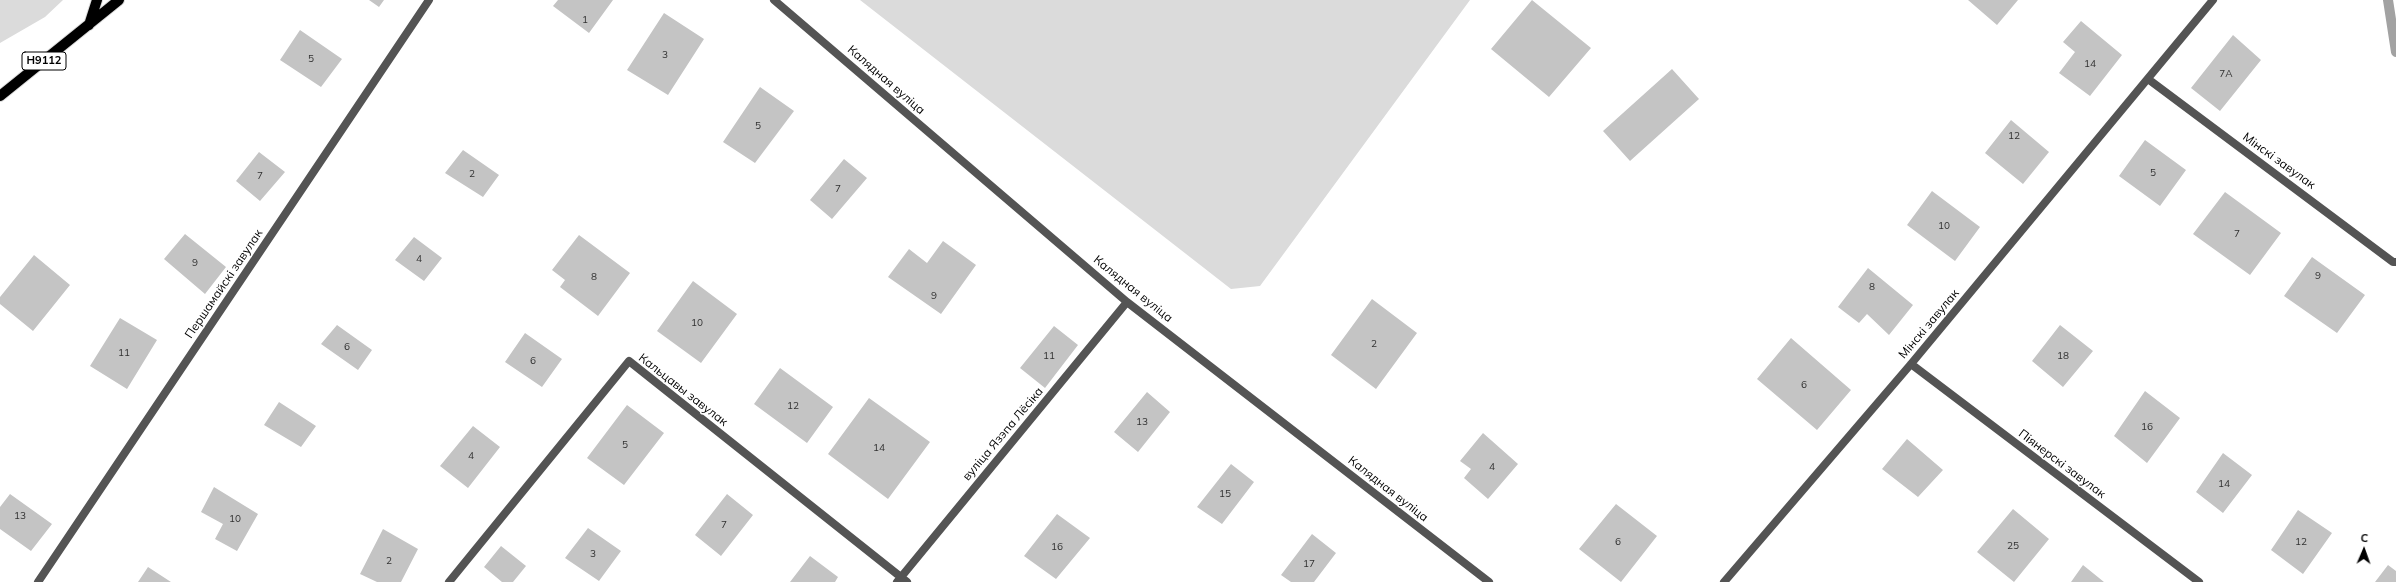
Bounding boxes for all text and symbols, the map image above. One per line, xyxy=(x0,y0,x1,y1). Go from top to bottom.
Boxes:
house number: 1 xyxy=(582,14,588,26)
street label: Калядная вуліца xyxy=(844,42,928,118)
house number: 3 xyxy=(662,49,668,61)
road number: Н9112 xyxy=(22,52,66,70)
house number: 5 xyxy=(308,53,314,65)
house number: 14 xyxy=(2084,58,2096,70)
house number: 7А xyxy=(2219,68,2233,80)
house number: 5 xyxy=(755,120,761,132)
house number: 12 xyxy=(2008,130,2020,142)
street label: Мінскі завулак xyxy=(2240,130,2318,192)
house number: 5 xyxy=(2150,167,2156,179)
house number: 2 xyxy=(469,168,475,180)
house number: 7 xyxy=(257,170,263,182)
house number: 7 xyxy=(835,183,841,195)
house number: 10 xyxy=(1938,220,1950,232)
street label: Першамайскі завулак xyxy=(182,227,266,341)
house number: 7 xyxy=(2234,228,2240,240)
house number: 4 xyxy=(416,253,422,265)
street label: Калядная вуліца xyxy=(1090,253,1176,325)
house number: 9 xyxy=(192,257,198,269)
house number: 9 xyxy=(2315,270,2321,282)
house number: 8 xyxy=(591,271,597,283)
house number: 8 xyxy=(1869,281,1875,293)
street label: Мінскі завулак xyxy=(1896,286,1962,362)
house number: 9 xyxy=(931,290,937,302)
house number: 10 xyxy=(691,317,703,329)
house number: 2 xyxy=(1371,338,1377,350)
house number: 6 xyxy=(344,341,350,353)
house number: 11 xyxy=(118,347,130,359)
house number: 11 xyxy=(1043,350,1055,362)
house number: 18 xyxy=(2057,350,2069,362)
street label: Кальцавы завулак xyxy=(635,351,731,429)
house number: 6 xyxy=(530,355,536,367)
house number: 6 xyxy=(1801,379,1807,391)
street label: вуліца Язэпа Лёсіка xyxy=(960,384,1046,484)
house number: 12 xyxy=(787,400,799,412)
house number: 13 xyxy=(1136,416,1148,428)
house number: 16 xyxy=(2141,421,2153,433)
street label: Піянерскі завулак xyxy=(2016,426,2108,502)
house number: 5 xyxy=(622,439,628,451)
house number: 14 xyxy=(873,442,885,454)
house number: 4 xyxy=(468,450,474,462)
street label: Калядная вуліца xyxy=(1345,453,1431,525)
house number: 4 xyxy=(1489,461,1495,473)
house number: 14 xyxy=(2218,478,2230,490)
house number: 15 xyxy=(1219,488,1231,500)
house number: 13 xyxy=(14,510,26,522)
house number: 10 xyxy=(229,513,241,525)
house number: 7 xyxy=(721,519,727,531)
north arrow xyxy=(2344,530,2384,570)
text: С xyxy=(2360,531,2368,545)
house number: 6 xyxy=(1615,536,1621,548)
house number: 12 xyxy=(2295,536,2307,548)
house number: 25 xyxy=(2007,540,2019,552)
house number: 16 xyxy=(1051,541,1063,553)
house number: 3 xyxy=(590,548,596,560)
house number: 2 xyxy=(386,555,392,567)
house number: 17 xyxy=(1303,558,1315,570)

